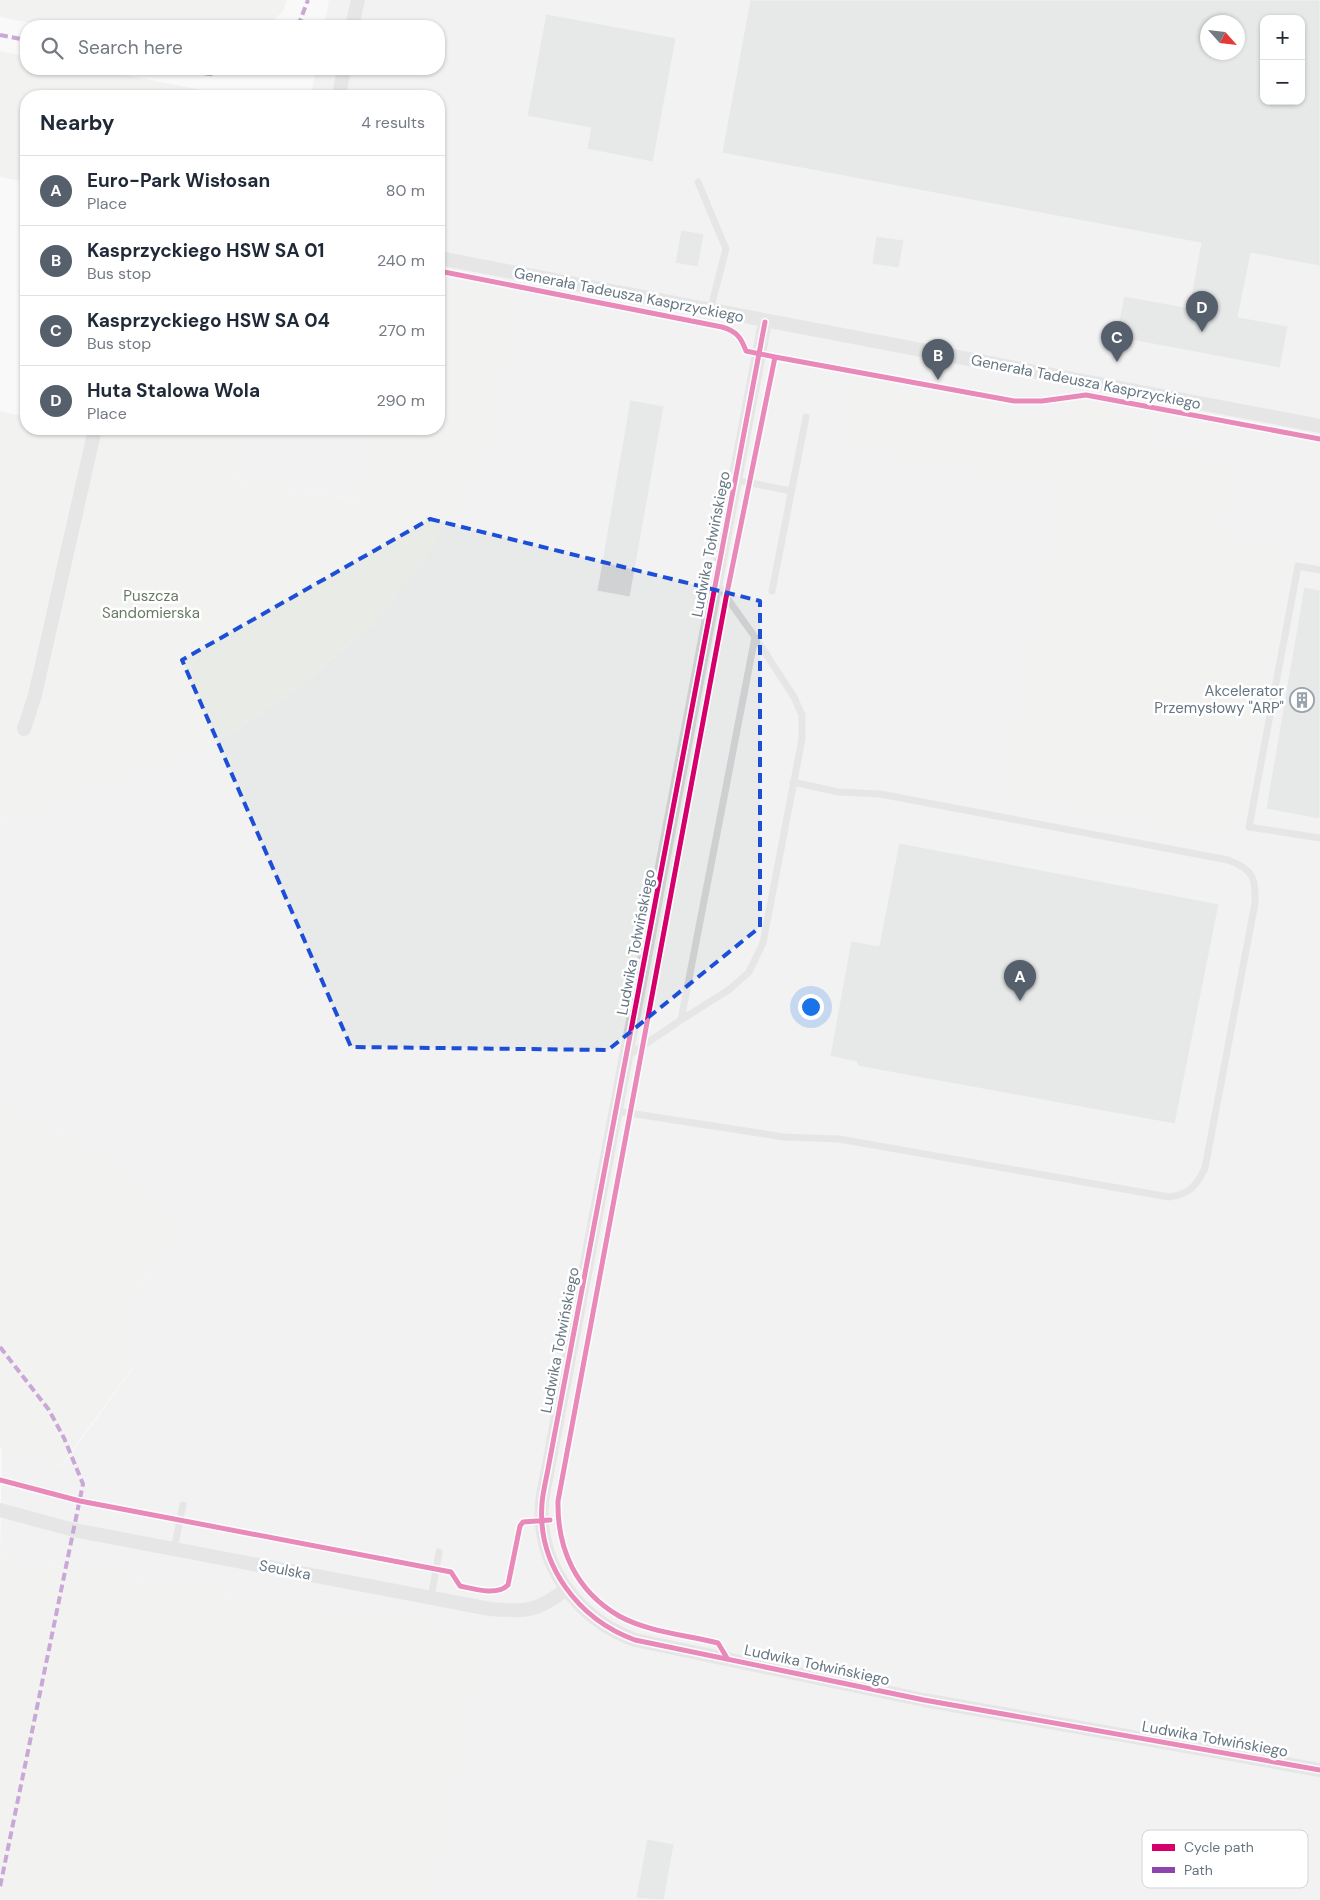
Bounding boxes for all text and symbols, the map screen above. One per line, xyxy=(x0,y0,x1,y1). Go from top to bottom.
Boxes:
north arrow xyxy=(1200,15,1245,60)
map controls xyxy=(1260,15,1305,105)
button: + xyxy=(1260,15,1305,60)
search box xyxy=(20,20,445,75)
icon: search xyxy=(38,34,66,62)
text: Search here xyxy=(78,35,183,60)
button: − xyxy=(1260,60,1305,105)
text: Nearby xyxy=(40,109,114,137)
text: 4 results xyxy=(361,112,425,133)
text: Euro-Park Wisłosan xyxy=(87,168,270,193)
text: A xyxy=(50,180,62,201)
text: 80 m xyxy=(386,180,425,201)
text: Place xyxy=(87,193,127,214)
text: Kasprzyckiego HSW SA 01 xyxy=(87,238,324,263)
text: B xyxy=(51,250,61,271)
text: 240 m xyxy=(377,250,425,271)
text: Bus stop xyxy=(87,263,151,284)
street label: Generała Tadeusza Kasprzyckiego xyxy=(512,263,746,327)
pin: D xyxy=(1186,291,1218,332)
text: Kasprzyckiego HSW SA 04 xyxy=(87,308,330,333)
text: C xyxy=(50,320,62,341)
text: 270 m xyxy=(378,320,425,341)
pin: C xyxy=(1101,321,1133,362)
text: Bus stop xyxy=(87,333,151,354)
pin: B xyxy=(922,339,954,380)
street label: Generała Tadeusza Kasprzyckiego xyxy=(969,350,1203,414)
text: Huta Stalowa Wola xyxy=(87,378,260,403)
text: D xyxy=(50,390,62,411)
text: 290 m xyxy=(376,390,425,411)
text: Place xyxy=(87,403,127,424)
street label: Ludwika Tołwińskiego xyxy=(687,469,735,619)
park label: Puszcza Sandomierska xyxy=(102,586,200,623)
place label: Akcelerator Przemysłowy "ARP" xyxy=(1154,681,1284,718)
building icon: Akcelerator Przemysłowy "ARP" xyxy=(1289,687,1315,713)
street label: Ludwika Tołwińskiego xyxy=(612,867,660,1017)
pin: A xyxy=(1004,960,1036,1001)
your location xyxy=(798,994,824,1020)
street label: Ludwika Tołwińskiego xyxy=(536,1265,584,1415)
street label: Seulska xyxy=(257,1555,313,1585)
street label: Ludwika Tołwińskiego xyxy=(742,1640,892,1690)
street label: Ludwika Tołwińskiego xyxy=(1140,1716,1290,1762)
legend xyxy=(1142,1830,1308,1888)
text: Cycle path xyxy=(1184,1838,1254,1856)
text: Path xyxy=(1184,1861,1213,1879)

